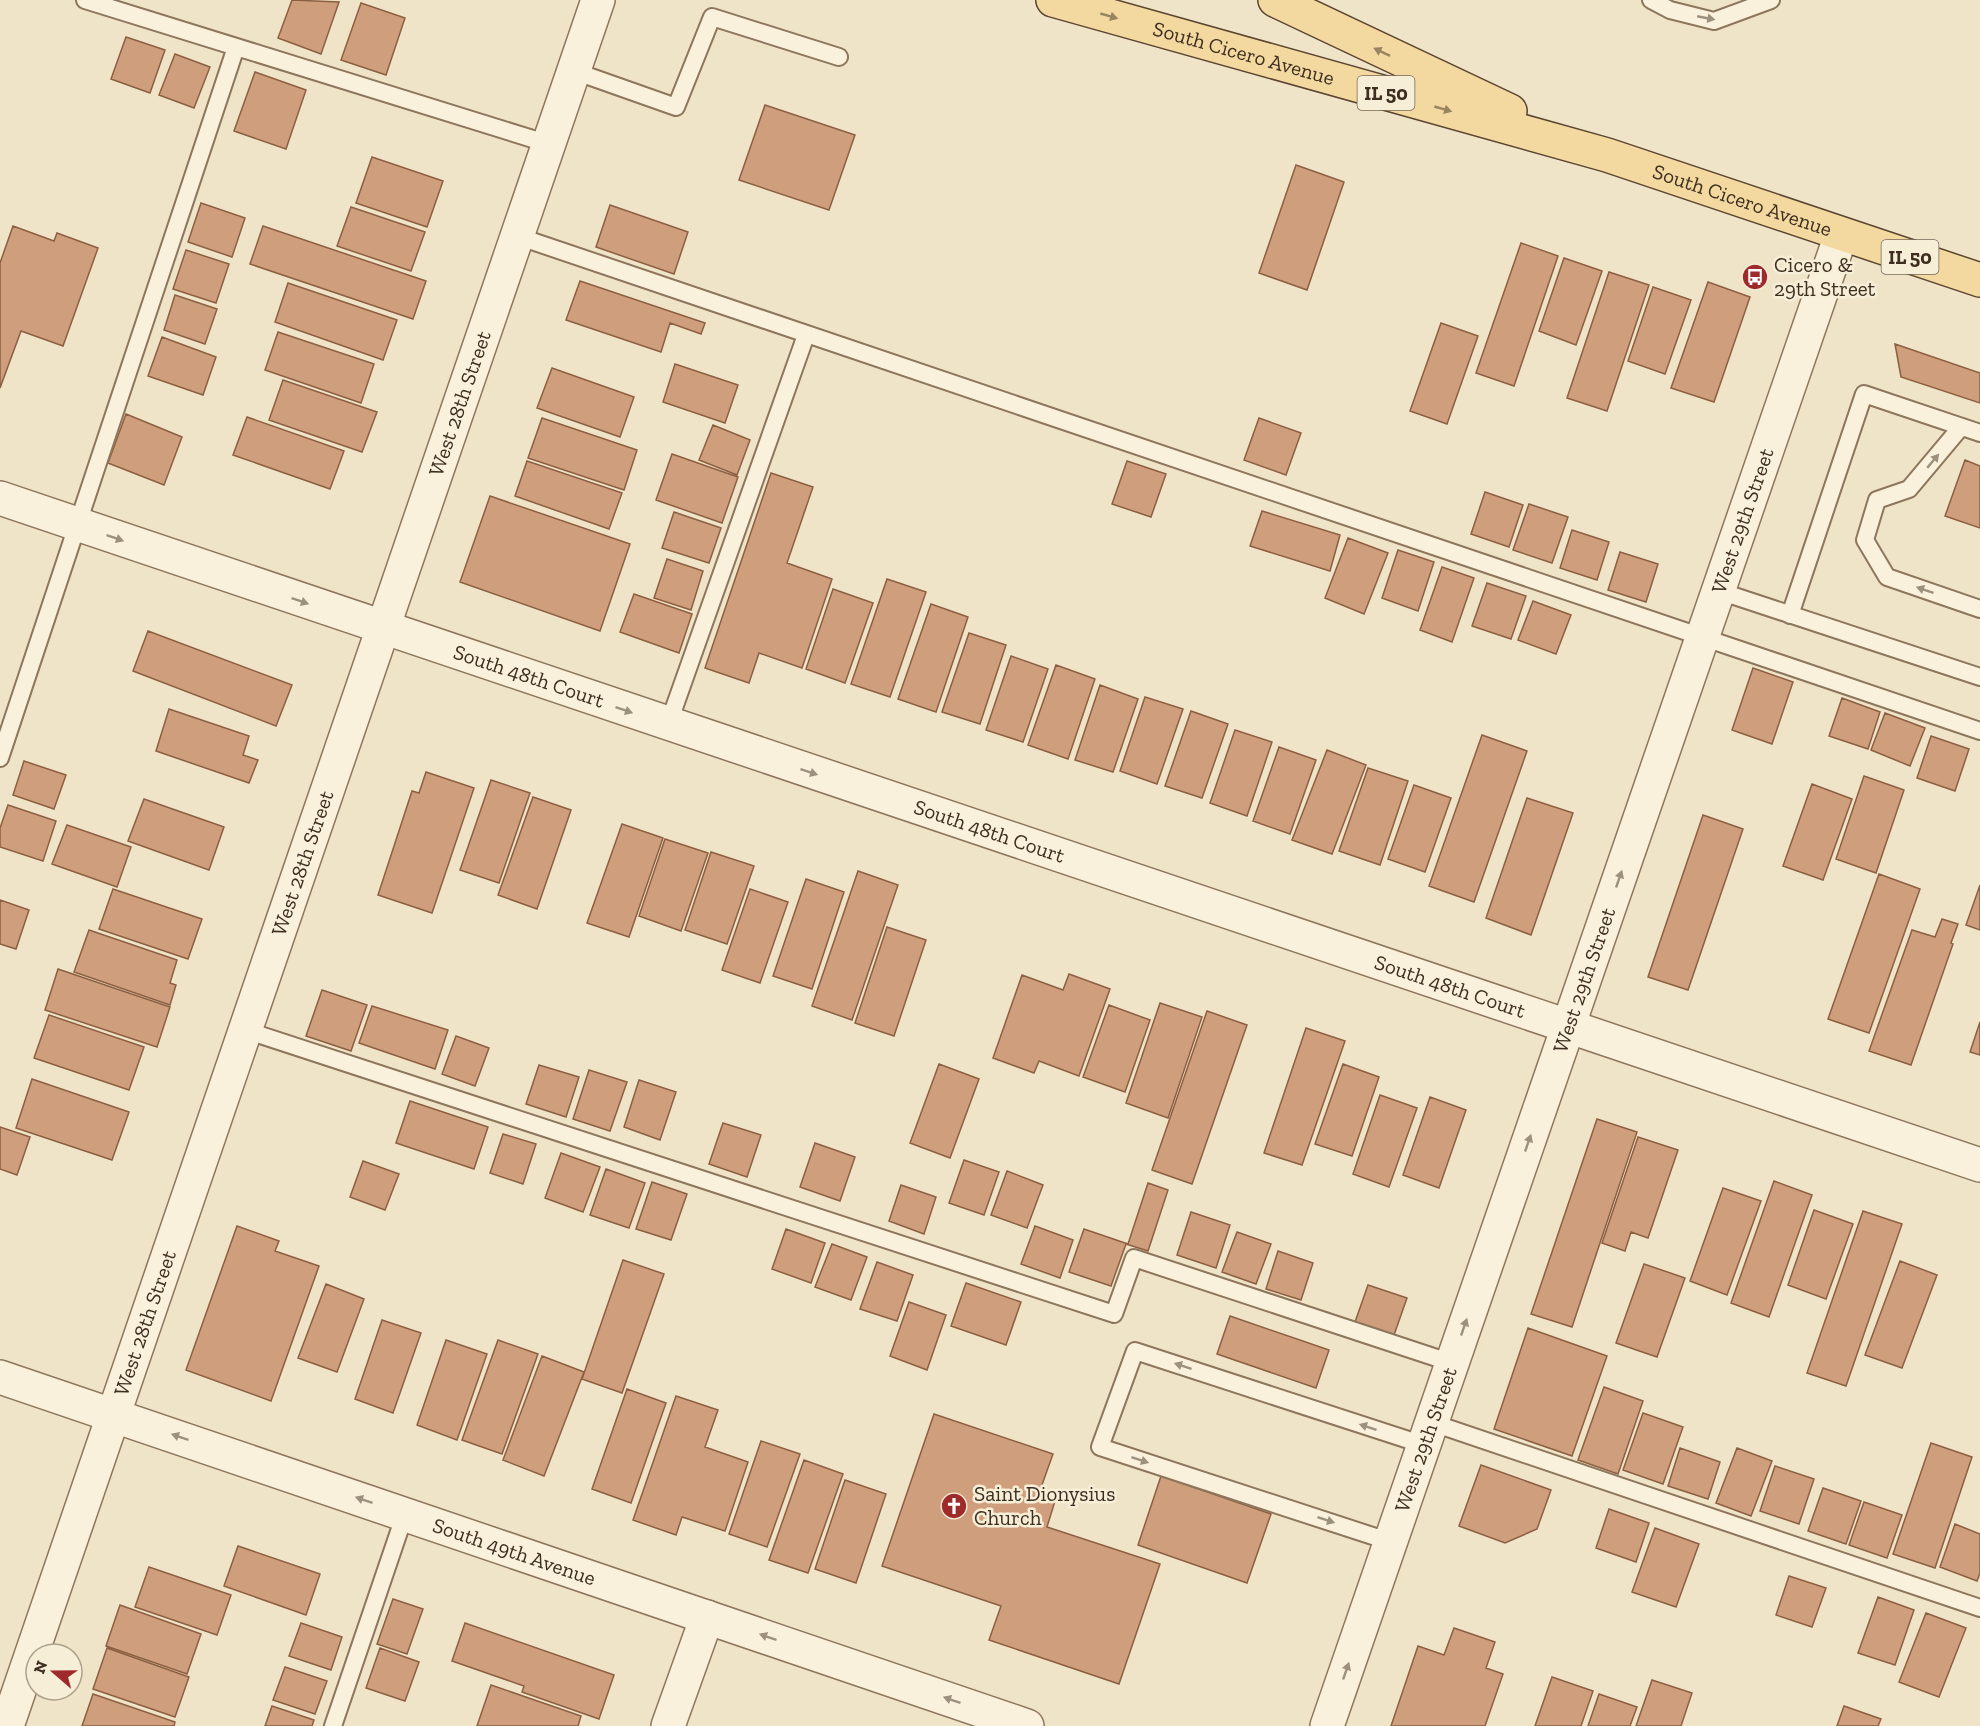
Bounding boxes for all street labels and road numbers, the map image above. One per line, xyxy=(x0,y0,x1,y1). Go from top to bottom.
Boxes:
street label: South Cicero Avenue xyxy=(1150,16,1337,90)
road number: IL 50 xyxy=(1358,76,1414,110)
street label: South Cicero Avenue xyxy=(1650,158,1835,242)
road number: IL 50 xyxy=(1882,240,1938,274)
street label: West 28th Street xyxy=(423,327,496,479)
street label: West 29th Street xyxy=(1706,444,1779,596)
street label: South 48th Court xyxy=(450,639,608,713)
street label: West 28th Street xyxy=(266,787,338,939)
street label: South 48th Court xyxy=(911,794,1068,868)
street label: West 29th Street xyxy=(1547,904,1620,1056)
street label: South 48th Court xyxy=(1372,949,1529,1023)
street label: West 28th Street xyxy=(108,1247,181,1399)
street label: West 29th Street xyxy=(1389,1363,1462,1515)
street label: South 49th Avenue xyxy=(430,1512,599,1591)

